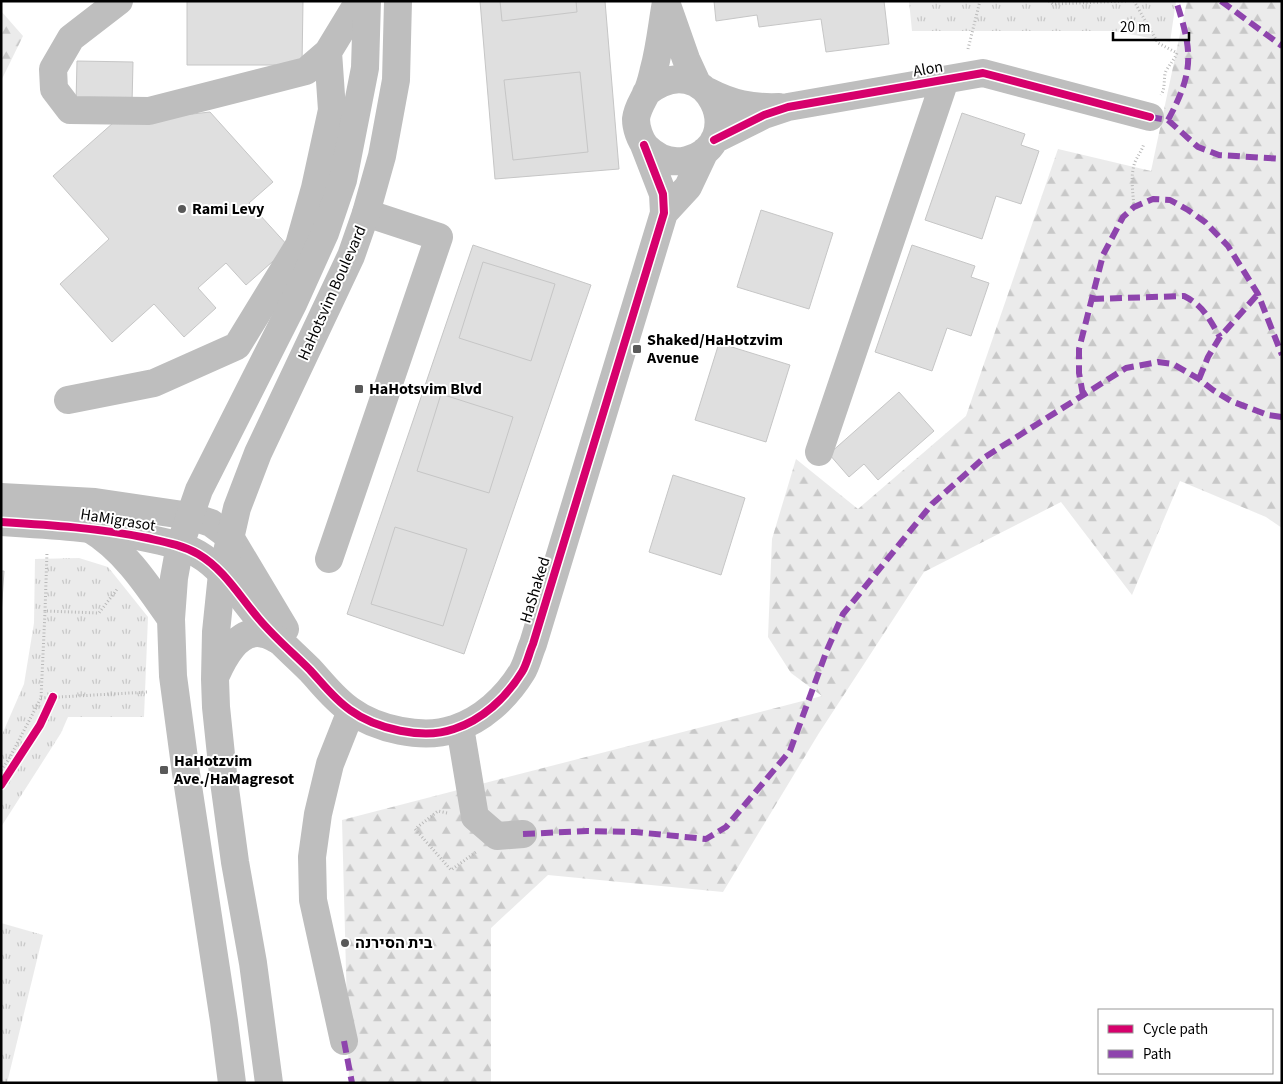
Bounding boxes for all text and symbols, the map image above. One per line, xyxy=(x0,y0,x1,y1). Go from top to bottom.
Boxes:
scale bar xyxy=(1113,10,1189,42)
text: 20 m xyxy=(1120,17,1150,38)
street label: Alon xyxy=(911,56,945,82)
place label: Rami Levy xyxy=(192,198,265,220)
marker: Rami Levy xyxy=(176,203,188,215)
street label: HaHotsvim Boulevard xyxy=(292,222,372,364)
place label: Shaked/HaHotzvim Avenue xyxy=(646,329,783,369)
marker: Shaked/HaHotzvim Avenue xyxy=(631,343,643,355)
place label: HaHotsvim Blvd xyxy=(369,378,482,400)
marker: HaHotsvim Blvd xyxy=(353,383,365,395)
street label: HaMigrasot xyxy=(79,503,158,537)
street label: HaShaked xyxy=(515,554,555,626)
place label: HaHotzvim Ave./HaMagresot xyxy=(173,750,294,790)
marker: HaHotzvim Ave./HaMagresot xyxy=(158,764,170,776)
place label: בית הסירנה xyxy=(355,932,433,954)
marker: בית הסירנה xyxy=(339,937,351,949)
legend xyxy=(1098,1009,1273,1074)
text: Cycle path xyxy=(1143,1019,1208,1040)
text: Path xyxy=(1143,1044,1171,1065)

